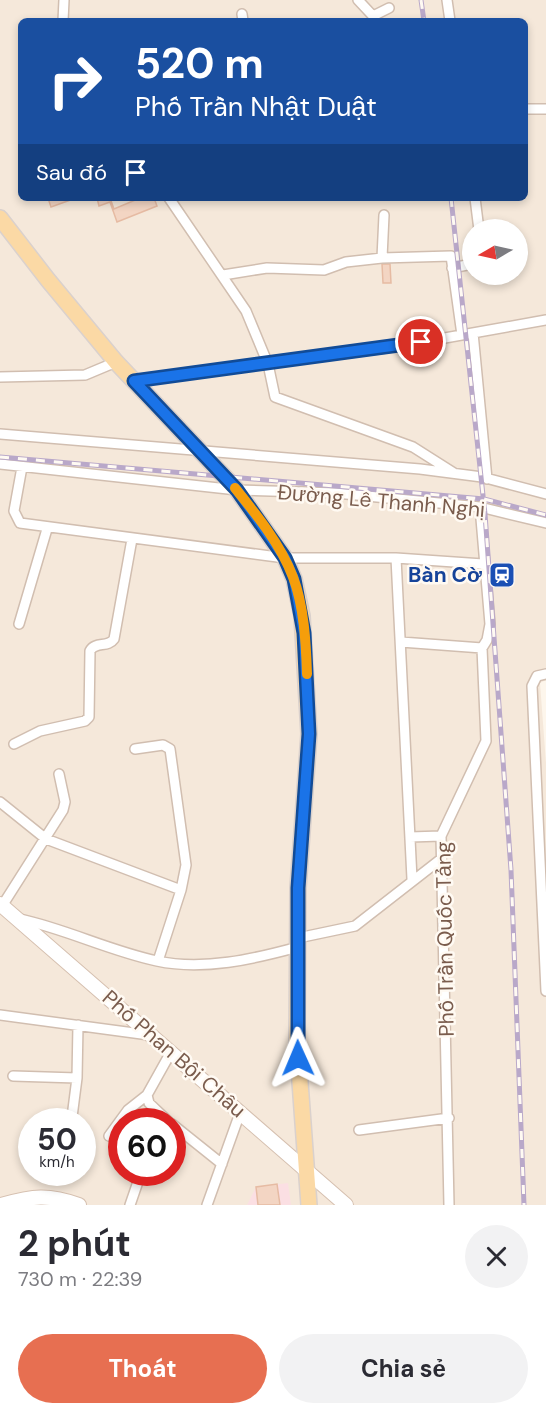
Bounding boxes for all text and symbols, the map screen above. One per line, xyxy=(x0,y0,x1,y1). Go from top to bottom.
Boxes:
text: 520 m xyxy=(135,36,264,91)
icon: right xyxy=(36,42,114,120)
text: Phố Trần Nhật Duật xyxy=(135,89,377,124)
icon: arrive xyxy=(119,156,152,189)
text: Sau đó xyxy=(36,158,107,187)
north arrow xyxy=(462,219,528,285)
map controls xyxy=(462,219,528,285)
pin xyxy=(395,316,446,367)
icon: arrive xyxy=(404,325,437,358)
street label: Đường Lê Thanh Nghị xyxy=(276,478,486,524)
station icon: Bàn Cờ xyxy=(487,560,517,590)
place label: Bàn Cờ xyxy=(408,561,482,589)
street label: Phố Trần Quốc Tảng xyxy=(429,841,461,1037)
street label: Phố Phan Bội Châu xyxy=(96,984,252,1124)
position arrow xyxy=(266,1026,330,1090)
speed limit sign: 60 xyxy=(108,1108,186,1186)
text: 50 xyxy=(37,1120,77,1159)
text: km/h xyxy=(39,1152,75,1172)
text: 2 phút xyxy=(18,1220,131,1267)
button: close xyxy=(465,1225,528,1288)
text: 730 m · 22:39 xyxy=(18,1266,142,1292)
button: Thoát xyxy=(18,1334,267,1403)
button: Chia sẻ xyxy=(279,1334,528,1403)

